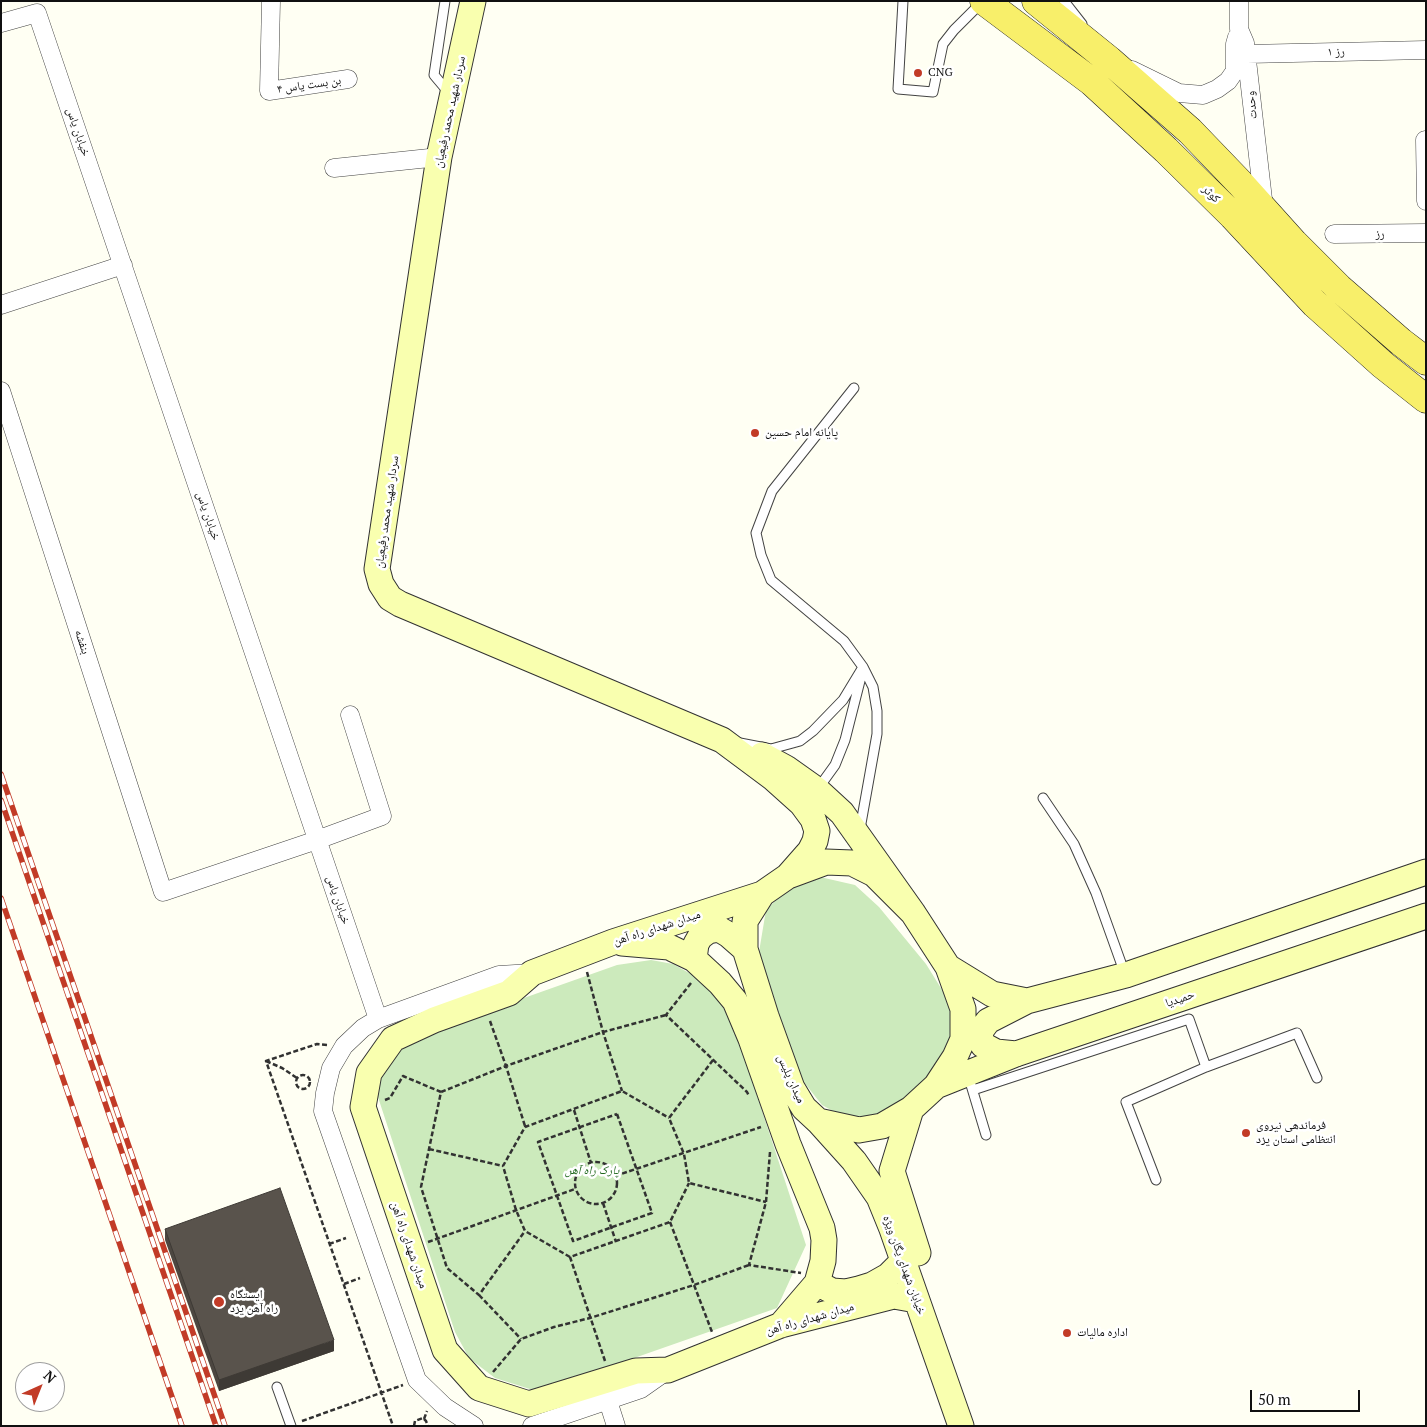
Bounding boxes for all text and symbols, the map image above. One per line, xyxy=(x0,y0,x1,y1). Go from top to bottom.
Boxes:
street label: رز ۱ xyxy=(1327,45,1345,59)
street label: سردار شهید محمد رفیعیان xyxy=(431,55,469,169)
place label: CNG xyxy=(928,66,953,80)
marker: CNG xyxy=(912,67,924,79)
street label: بن بست یاس ۴ xyxy=(276,73,342,97)
street label: وحدت xyxy=(1243,90,1261,120)
street label: خیابان یاس xyxy=(63,106,93,158)
street label: کوثر xyxy=(1199,182,1223,206)
street label: رز xyxy=(1375,227,1385,241)
place label: پایانه امام حسین xyxy=(765,426,838,440)
marker: پایانه امام حسین xyxy=(749,427,761,439)
street label: سردار شهید محمد رفیعیان xyxy=(372,455,402,569)
street label: خیابان یاس xyxy=(193,490,223,542)
street label: بنفشه xyxy=(71,628,93,656)
street label: خیابان یاس xyxy=(323,874,353,926)
street label: میدان شهدای راه آهن xyxy=(612,907,702,949)
street label: حمیدیا xyxy=(1164,987,1196,1011)
street label: میدان پلیس xyxy=(774,1052,808,1106)
place label: فرماندهی نیروی انتظامی استان یزد xyxy=(1256,1119,1336,1147)
marker: فرماندهی نیروی انتظامی استان یزد xyxy=(1240,1127,1252,1139)
park label: پارک راه آهن xyxy=(565,1164,619,1178)
street label: میدان شهدای راه آهن xyxy=(387,1200,431,1290)
street label: خیابان شهدای یگان ویژه xyxy=(879,1213,929,1317)
place label: ایستگاه راه آهن یزد xyxy=(230,1288,278,1316)
marker: ایستگاه راه آهن یزد xyxy=(212,1295,226,1309)
street label: میدان شهدای راه آهن xyxy=(764,1300,856,1338)
place label: اداره مالیات xyxy=(1077,1326,1128,1340)
marker: اداره مالیات xyxy=(1061,1327,1073,1339)
north arrow xyxy=(15,1362,65,1412)
text: N xyxy=(40,1366,60,1387)
scale bar xyxy=(1252,1380,1362,1412)
text: 50 m xyxy=(1258,1389,1291,1409)

